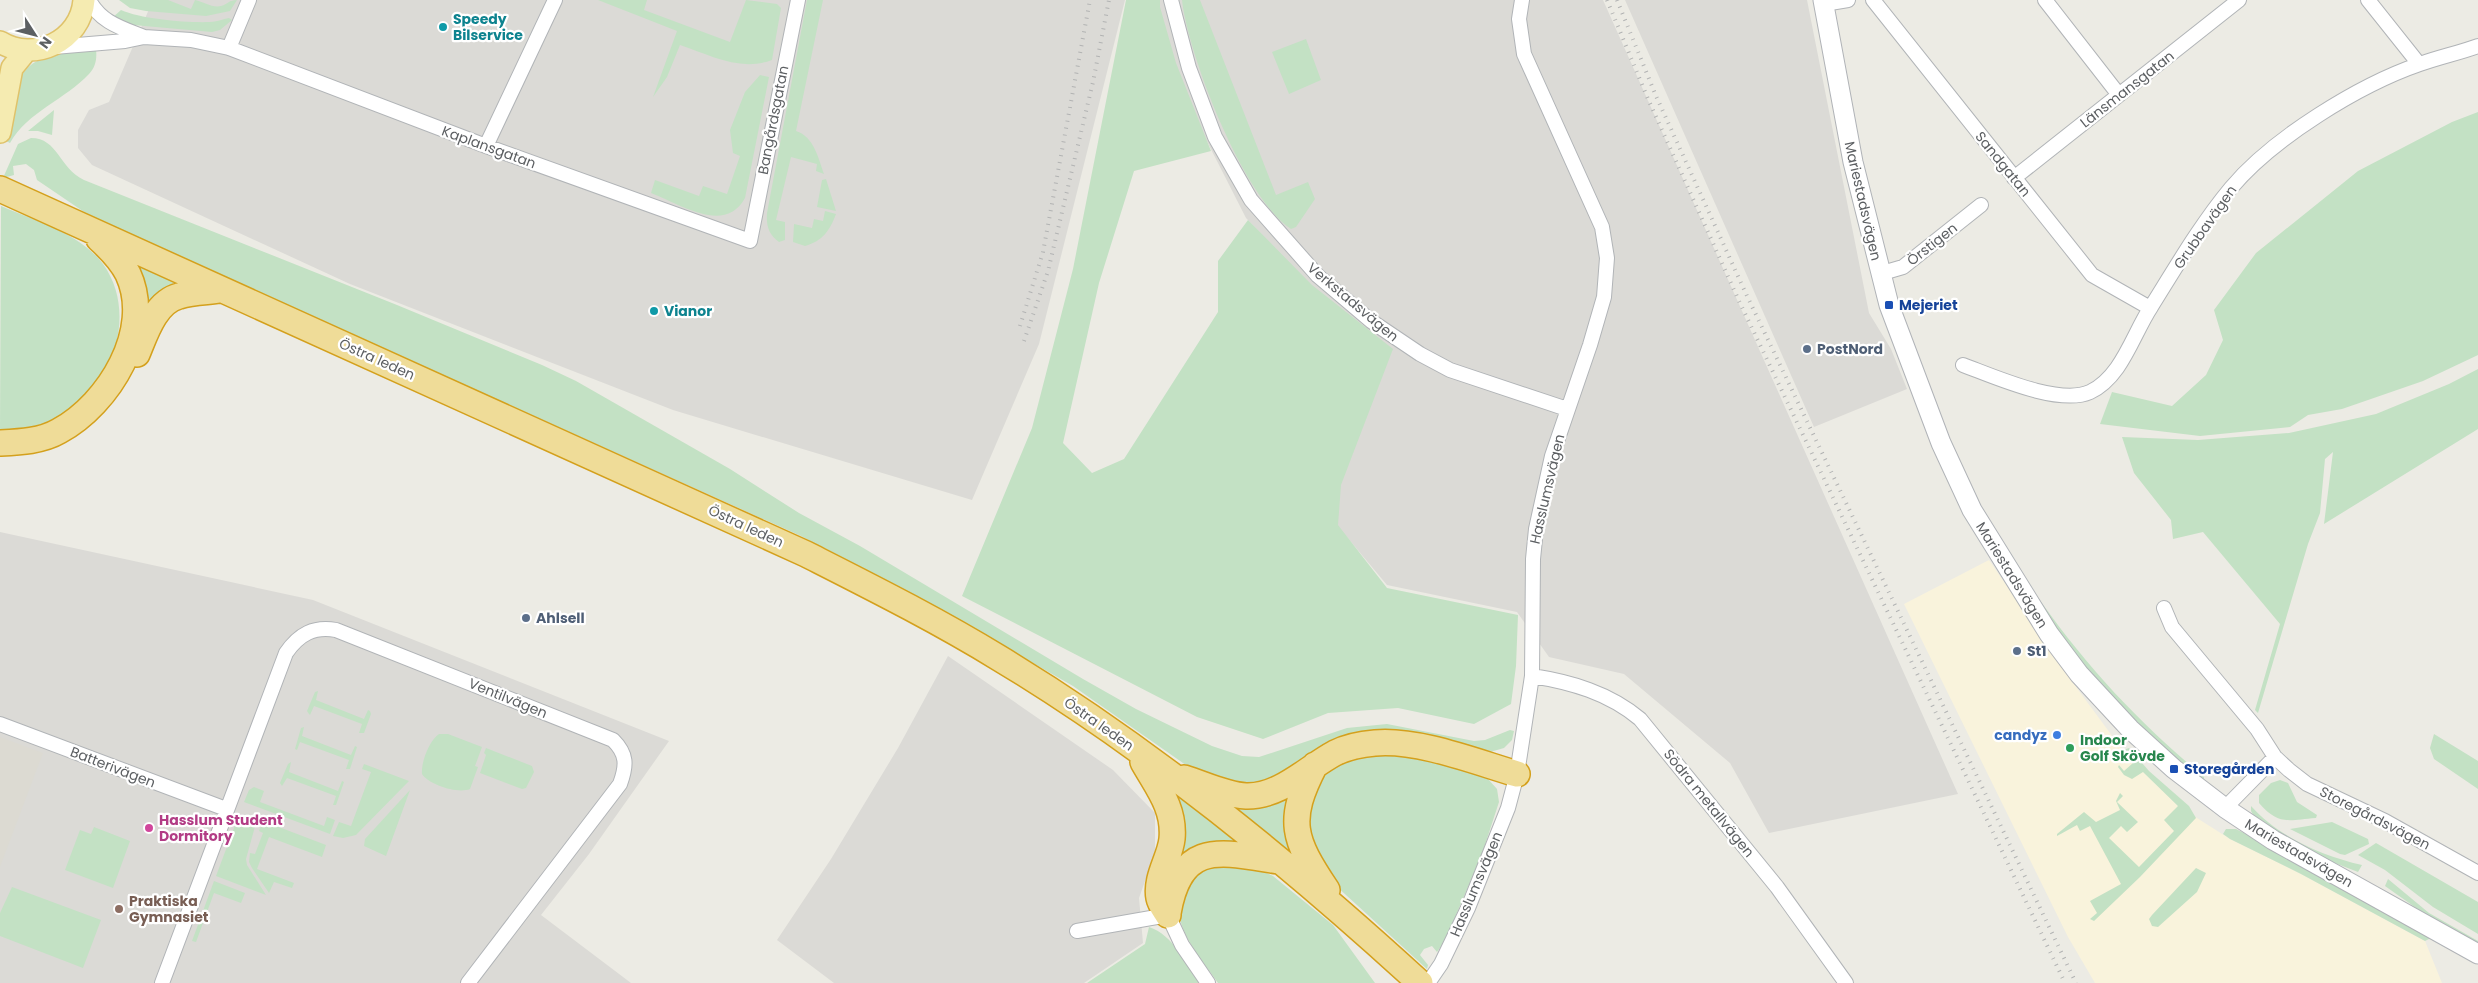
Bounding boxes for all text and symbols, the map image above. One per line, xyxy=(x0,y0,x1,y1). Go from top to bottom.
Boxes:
place label: Speedy Bilservice xyxy=(453,9,523,45)
north arrow xyxy=(10,10,60,60)
marker: Speedy Bilservice xyxy=(437,21,449,33)
text: N xyxy=(34,33,57,53)
street label: Länsmansgatan xyxy=(2076,46,2178,132)
street label: Bangårdsgatan xyxy=(753,64,793,176)
street label: Kaplansgatan xyxy=(439,121,539,173)
street label: Sandgatan xyxy=(1971,127,2035,201)
street label: Mariestadsvägen xyxy=(1840,139,1886,263)
street label: Grubbavägen xyxy=(2169,181,2241,273)
street label: Örstigen xyxy=(1903,218,1961,270)
street label: Verkstadsvägen xyxy=(1303,258,1403,346)
place label: Mejeriet xyxy=(1899,295,1958,315)
marker: Mejeriet xyxy=(1883,299,1895,311)
place label: Vianor xyxy=(664,301,712,321)
marker: Vianor xyxy=(648,305,660,317)
street label: Östra leden xyxy=(336,333,418,385)
place label: PostNord xyxy=(1817,339,1883,359)
marker: PostNord xyxy=(1801,343,1813,355)
street label: Hasslumsvägen xyxy=(1525,432,1569,546)
street label: Östra leden xyxy=(705,500,787,552)
street label: Mariestadsvägen xyxy=(1971,518,2053,632)
place label: Ahlsell xyxy=(536,608,585,628)
marker: Ahlsell xyxy=(520,612,532,624)
place label: St1 xyxy=(2027,641,2047,661)
marker: St1 xyxy=(2011,645,2023,657)
street label: Ventilvägen xyxy=(466,673,550,723)
street label: Östra leden xyxy=(1060,693,1138,755)
place label: candyz xyxy=(1994,725,2047,745)
marker: candyz xyxy=(2051,729,2063,741)
place label: Indoor Golf Skövde xyxy=(2080,730,2165,766)
street label: Batterivägen xyxy=(67,742,159,792)
marker: Indoor Golf Skövde xyxy=(2064,742,2076,754)
street label: Södra metallvägen xyxy=(1659,745,1759,861)
place label: Storegården xyxy=(2184,759,2274,779)
marker: Storegården xyxy=(2168,763,2180,775)
street label: Storegårdsvägen xyxy=(2316,782,2434,854)
place label: Hasslum Student Dormitory xyxy=(159,810,283,846)
street label: Mariestadsvägen xyxy=(2241,814,2357,892)
marker: Hasslum Student Dormitory xyxy=(143,822,155,834)
street label: Hasslumsvägen xyxy=(1445,828,1507,940)
place label: Praktiska Gymnasiet xyxy=(129,891,209,927)
marker: Praktiska Gymnasiet xyxy=(113,903,125,915)

